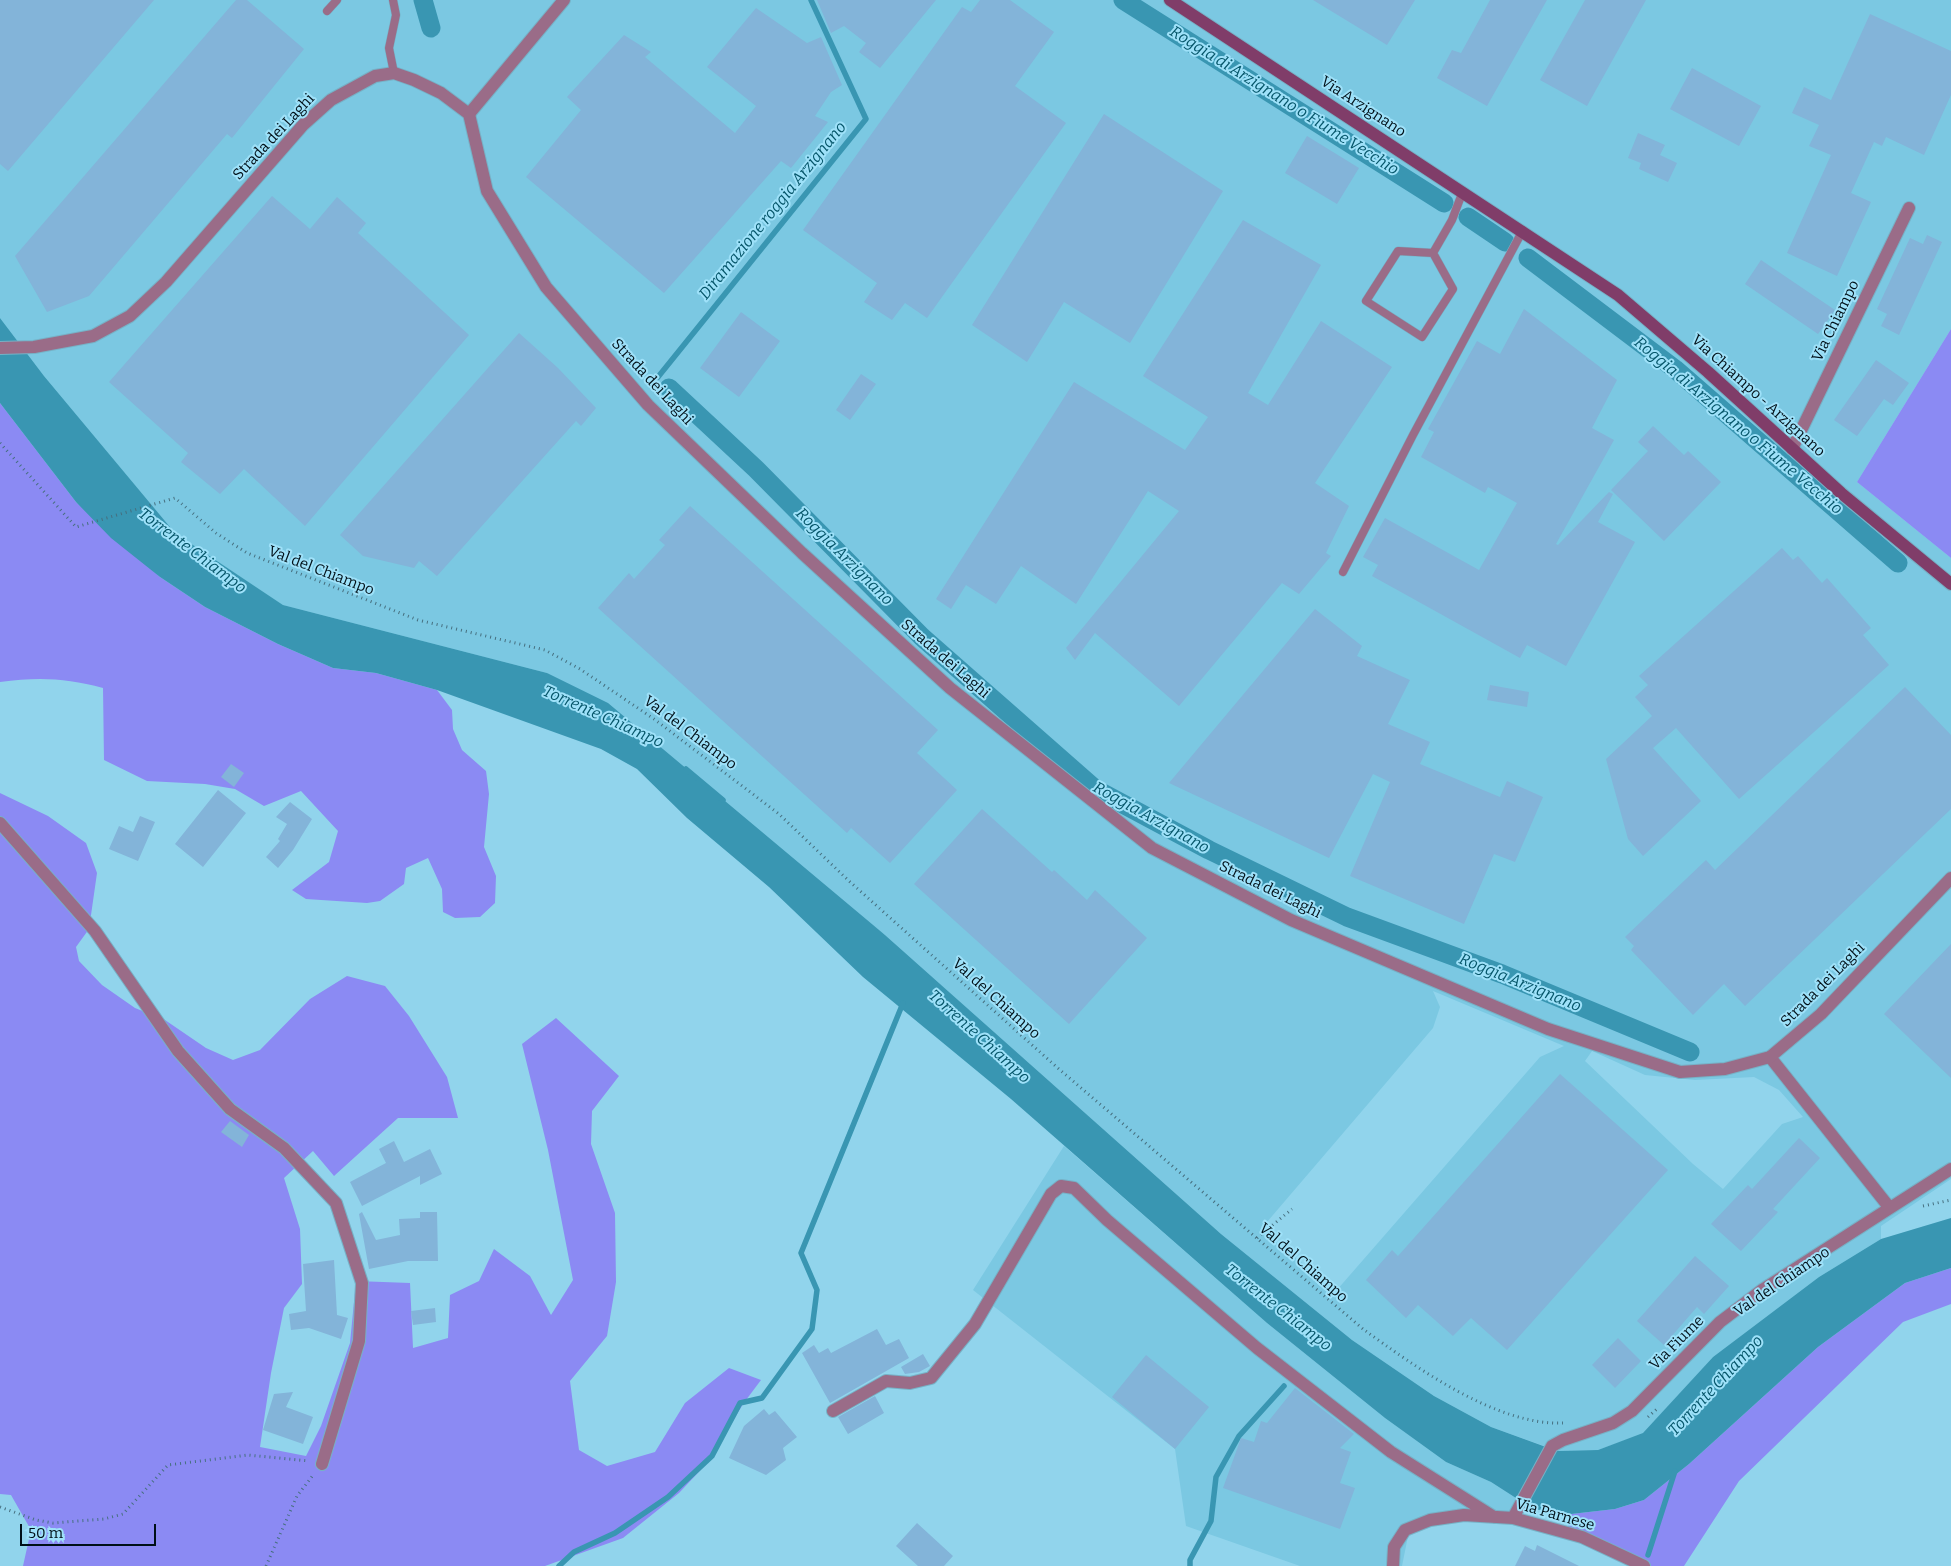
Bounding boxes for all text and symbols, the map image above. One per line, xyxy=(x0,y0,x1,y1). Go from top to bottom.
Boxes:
water label: Roggia di Arzignano o Fiume Vecchio xyxy=(1166,22,1402,180)
street label: Via Arzignano xyxy=(1317,73,1409,141)
street label: Strada dei Laghi xyxy=(229,90,319,184)
water label: Diramazione roggia Arzignano xyxy=(695,118,851,304)
street label: Via Chiampo xyxy=(1809,277,1863,365)
street label: Via Chiampo - Arzignano xyxy=(1687,331,1829,461)
water label: Roggia di Arzignano o Fiume Vecchio xyxy=(1630,333,1846,519)
street label: Strada dei Laghi xyxy=(607,335,697,429)
water label: Torrente Chiampo xyxy=(134,504,250,598)
water label: Roggia Arzignano xyxy=(791,504,897,610)
street label: Val del Chiampo xyxy=(265,543,377,599)
street label: Strada dei Laghi xyxy=(897,616,993,702)
water label: Torrente Chiampo xyxy=(540,682,666,752)
street label: Val del Chiampo xyxy=(640,692,740,774)
water label: Roggia Arzignano xyxy=(1090,778,1212,858)
street label: Strada dei Laghi xyxy=(1216,858,1324,922)
street label: Strada dei Laghi xyxy=(1777,939,1869,1031)
water label: Roggia Arzignano xyxy=(1456,950,1584,1016)
street label: Val del Chiampo xyxy=(948,955,1044,1043)
water label: Torrente Chiampo xyxy=(924,986,1034,1088)
street label: Val del Chiampo xyxy=(1255,1219,1351,1307)
street label: Val del Chiampo xyxy=(1731,1243,1833,1321)
water label: Torrente Chiampo xyxy=(1221,1260,1335,1356)
street label: Via Fiume xyxy=(1646,1312,1708,1374)
water label: Torrente Chiampo xyxy=(1665,1332,1767,1440)
street label: Via Parnese xyxy=(1513,1495,1597,1535)
scale bar xyxy=(22,1514,159,1546)
text: 50 m xyxy=(28,1524,63,1542)

